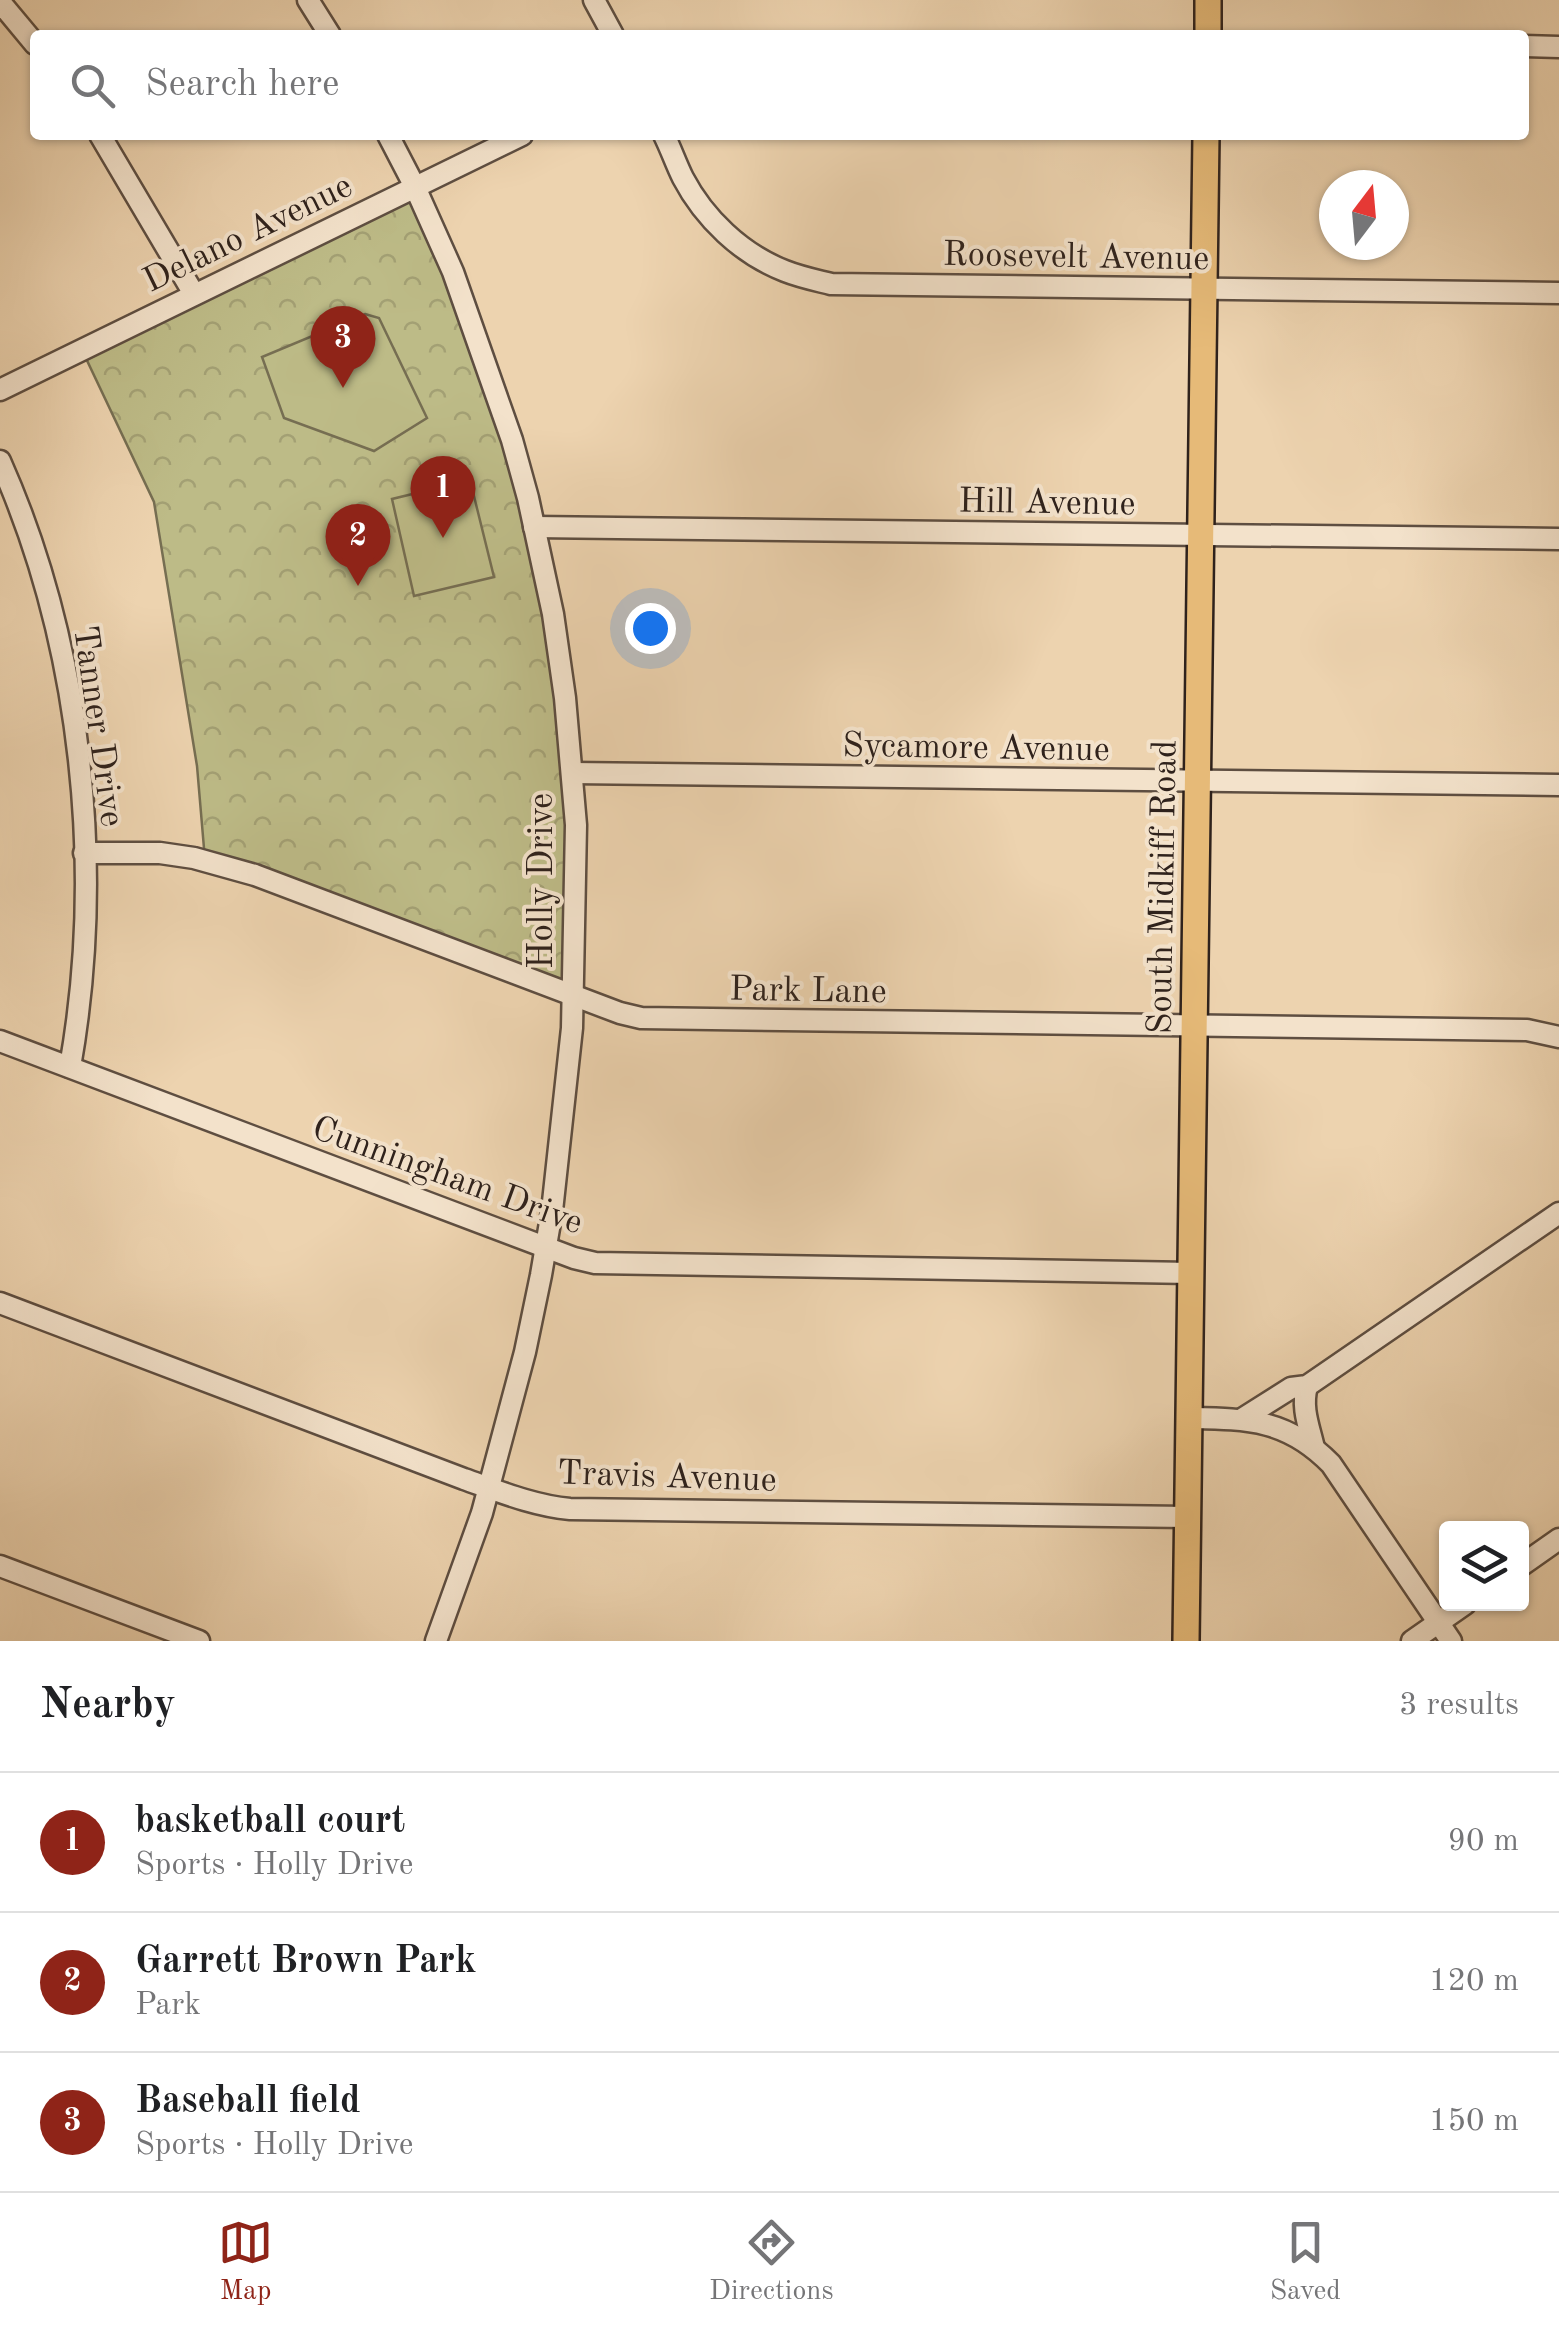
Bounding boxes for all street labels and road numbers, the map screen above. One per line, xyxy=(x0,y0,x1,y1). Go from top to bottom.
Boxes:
street label: Delano Avenue xyxy=(138,169,358,300)
street label: Roosevelt Avenue xyxy=(942,238,1210,277)
street label: Hill Avenue xyxy=(958,484,1136,523)
street label: Tanner Drive xyxy=(66,624,129,829)
street label: Sycamore Avenue xyxy=(842,729,1110,768)
street label: South Midkiff Road xyxy=(1143,740,1184,1035)
street label: Holly Drive xyxy=(525,793,560,969)
street label: Park Lane xyxy=(729,973,887,1010)
street label: Cunningham Drive xyxy=(307,1111,587,1242)
street label: Travis Avenue xyxy=(557,1456,777,1499)

